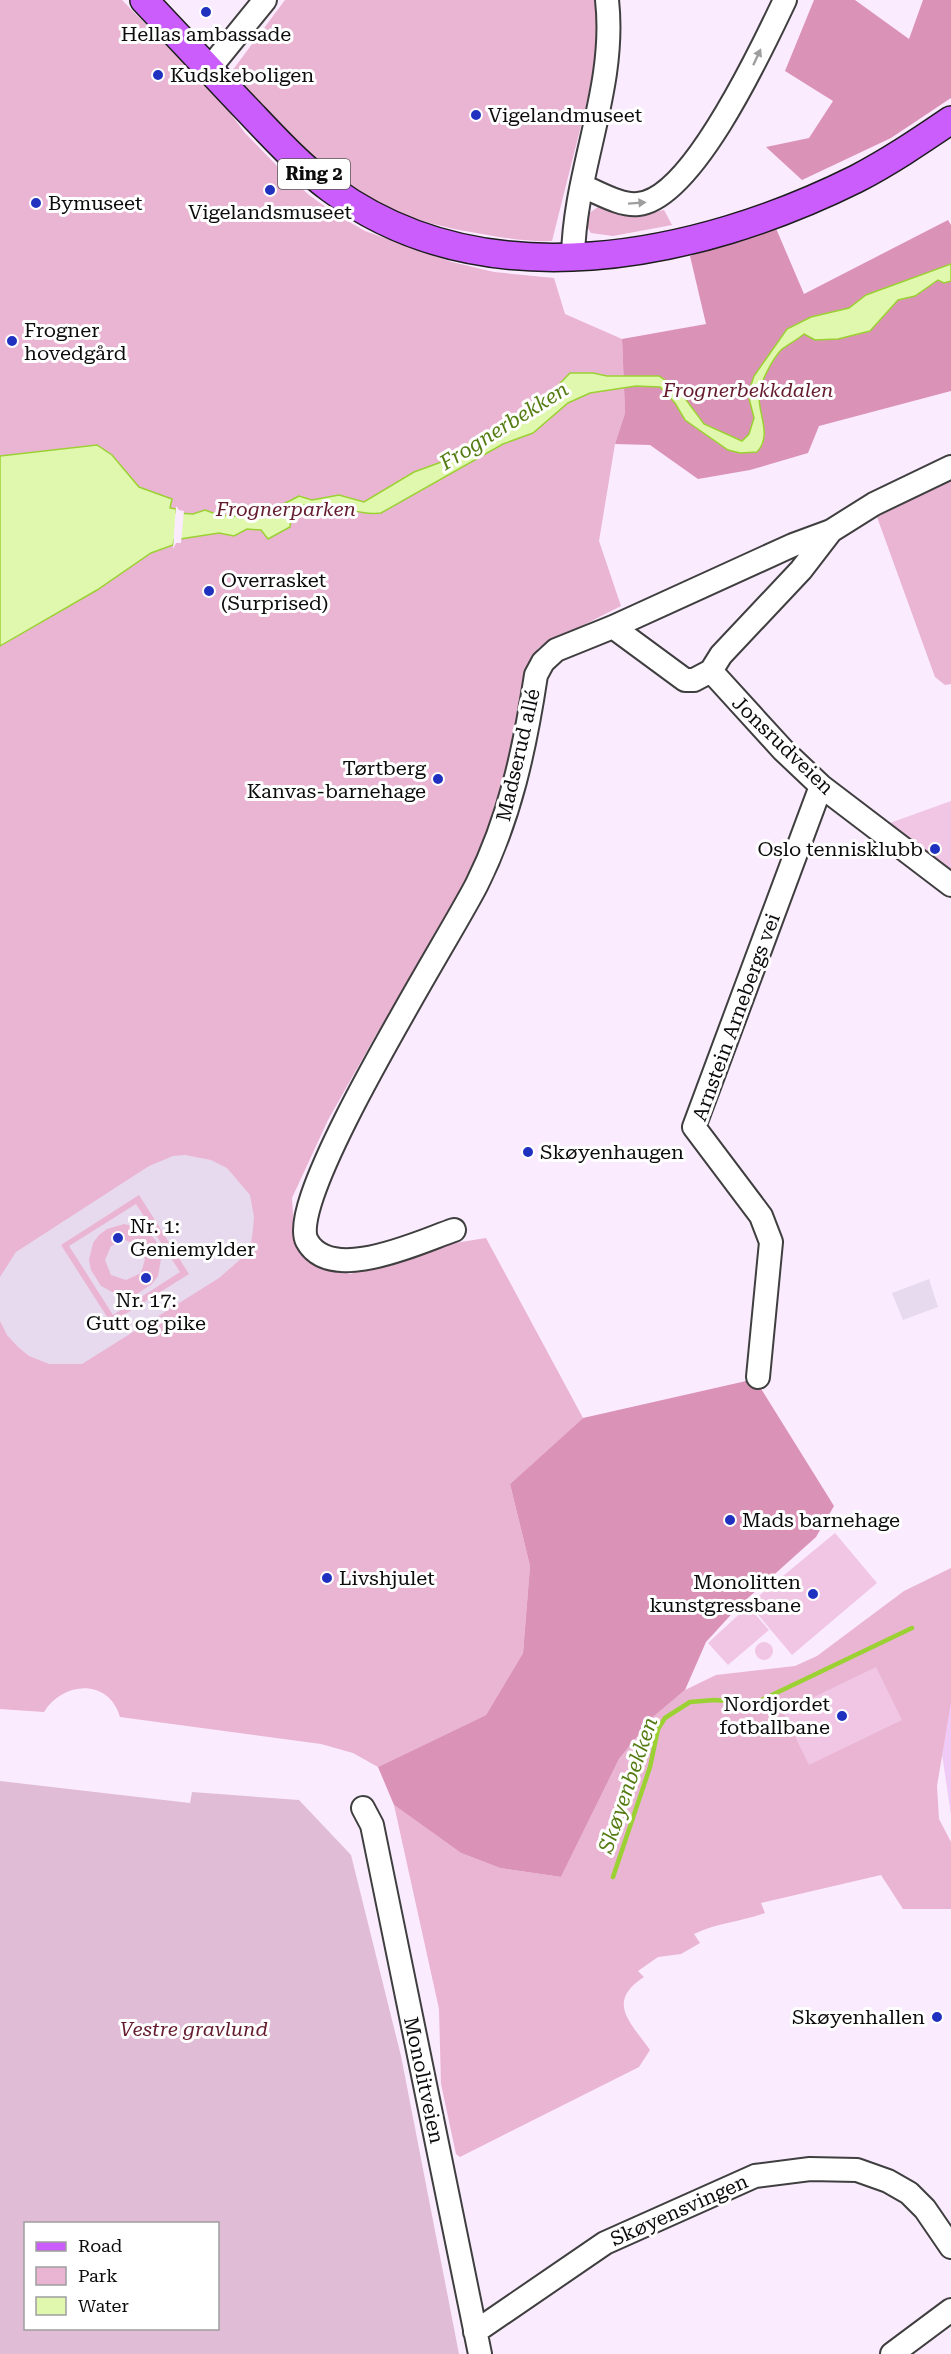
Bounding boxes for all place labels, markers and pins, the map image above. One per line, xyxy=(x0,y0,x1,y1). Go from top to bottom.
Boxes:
marker: Hellas ambassade xyxy=(199,5,213,19)
place label: Hellas ambassade xyxy=(121,22,291,46)
place label: Kudskeboligen xyxy=(170,63,314,87)
marker: Kudskeboligen xyxy=(151,68,165,82)
place label: Vigelandmuseet xyxy=(488,103,643,127)
marker: Vigelandmuseet xyxy=(469,108,483,122)
marker: Vigelandsmuseet xyxy=(263,183,277,197)
place label: Bymuseet xyxy=(48,191,143,215)
marker: Bymuseet xyxy=(29,196,43,210)
place label: Vigelandsmuseet xyxy=(188,200,352,224)
place label: Frogner hovedgård xyxy=(24,318,127,365)
marker: Frogner hovedgård xyxy=(5,334,19,348)
place label: Overrasket (Surprised) xyxy=(221,568,328,615)
marker: Overrasket (Surprised) xyxy=(202,584,216,598)
place label: Tørtberg Kanvas-barnehage xyxy=(247,756,427,803)
marker: Tørtberg Kanvas-barnehage xyxy=(431,772,445,786)
place label: Oslo tennisklubb xyxy=(757,837,923,861)
marker: Oslo tennisklubb xyxy=(928,842,942,856)
place label: Skøyenhaugen xyxy=(540,1140,684,1164)
marker: Skøyenhaugen xyxy=(521,1145,535,1159)
place label: Nr. 1: Geniemylder xyxy=(130,1214,255,1261)
marker: Nr. 1: Geniemylder xyxy=(111,1231,125,1245)
marker: Nr. 17: Gutt og pike xyxy=(139,1271,153,1285)
place label: Nr. 17: Gutt og pike xyxy=(86,1288,206,1335)
place label: Mads barnehage xyxy=(742,1508,900,1532)
marker: Mads barnehage xyxy=(723,1513,737,1527)
place label: Livshjulet xyxy=(339,1566,435,1590)
place label: Monolitten kunstgressbane xyxy=(650,1570,801,1617)
marker: Livshjulet xyxy=(320,1571,334,1585)
marker: Monolitten kunstgressbane xyxy=(806,1587,820,1601)
place label: Nordjordet fotballbane xyxy=(719,1692,831,1739)
marker: Nordjordet fotballbane xyxy=(835,1709,849,1723)
place label: Skøyenhallen xyxy=(792,2005,925,2029)
marker: Skøyenhallen xyxy=(930,2010,944,2024)

